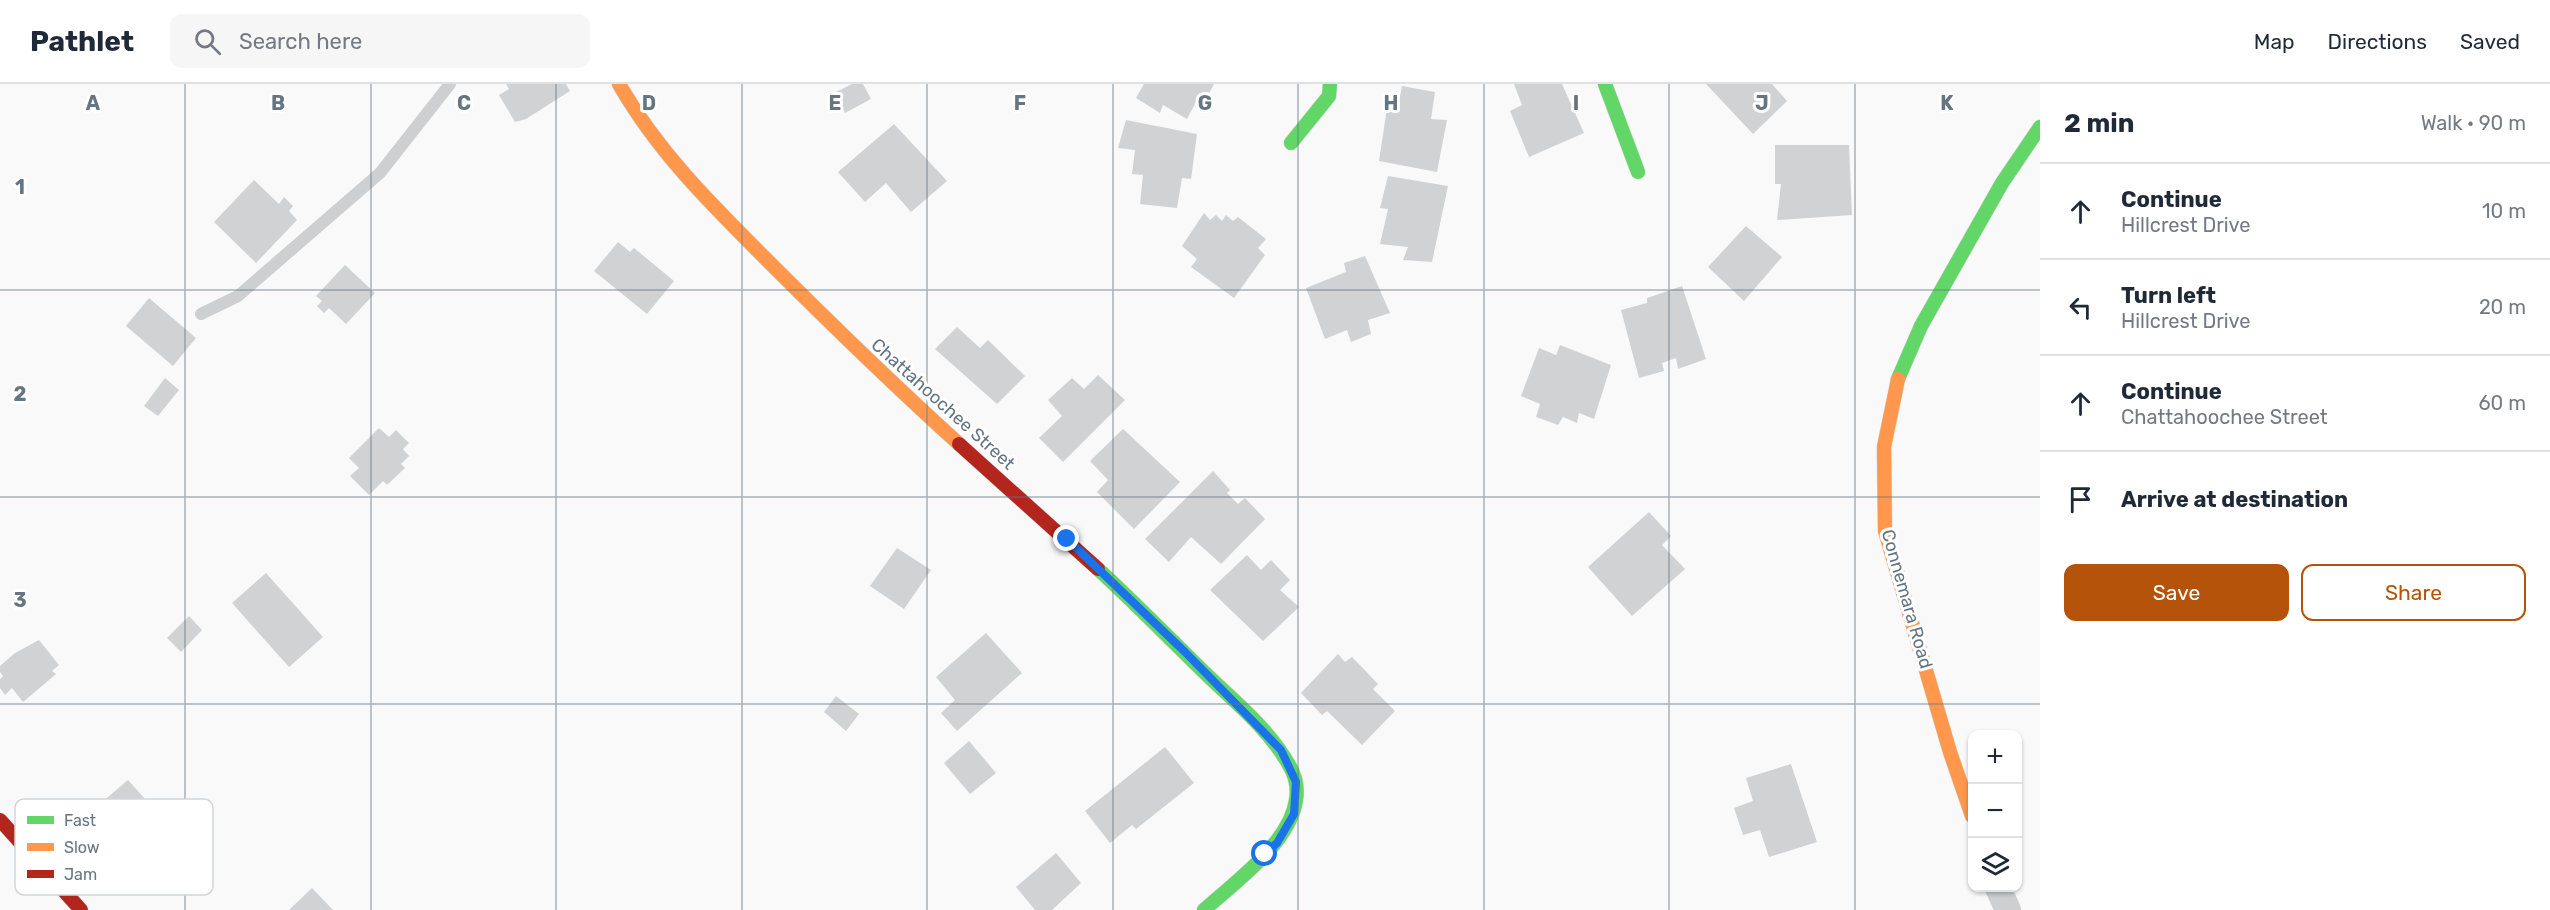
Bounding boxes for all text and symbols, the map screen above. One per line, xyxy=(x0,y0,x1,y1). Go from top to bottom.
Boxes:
search box xyxy=(170,14,590,68)
text: Pathlet xyxy=(30,25,134,58)
icon: search xyxy=(191,25,224,58)
text: Search here xyxy=(239,28,362,55)
text: Map xyxy=(2254,29,2295,54)
text: Directions xyxy=(2328,29,2427,54)
text: Saved xyxy=(2460,29,2520,54)
text: A xyxy=(86,91,101,115)
text: B xyxy=(271,91,285,115)
text: C xyxy=(457,91,471,115)
text: D xyxy=(642,91,656,115)
text: E xyxy=(829,91,841,115)
text: F xyxy=(1014,91,1026,115)
text: G xyxy=(1198,91,1212,115)
text: H xyxy=(1384,91,1398,115)
text: I xyxy=(1573,91,1579,115)
text: J xyxy=(1755,91,1769,115)
text: K xyxy=(1940,91,1954,115)
text: 2 min xyxy=(2064,108,2134,139)
text: Walk · 90 m xyxy=(2421,111,2526,135)
text: 1 xyxy=(15,175,25,199)
text: Continue xyxy=(2121,186,2222,213)
icon: ahead xyxy=(2064,195,2097,228)
text: 10 m xyxy=(2482,199,2526,223)
text: Hillcrest Drive xyxy=(2121,213,2251,237)
text: Turn left xyxy=(2121,282,2216,309)
icon: left xyxy=(2064,291,2097,324)
text: 20 m xyxy=(2479,295,2526,319)
text: Hillcrest Drive xyxy=(2121,309,2251,333)
street label: Chattahoochee Street xyxy=(867,334,1019,474)
text: Continue xyxy=(2121,378,2222,405)
text: 2 xyxy=(14,382,27,406)
icon: ahead xyxy=(2064,387,2097,420)
text: 60 m xyxy=(2479,391,2526,415)
text: Chattahoochee Street xyxy=(2121,405,2328,429)
icon: arrive xyxy=(2064,483,2097,516)
text: Arrive at destination xyxy=(2121,486,2348,513)
route end xyxy=(1053,525,1079,551)
street label: Connemara Road xyxy=(1877,527,1937,671)
button: Save xyxy=(2064,564,2289,621)
button: Share xyxy=(2301,564,2526,621)
text: 3 xyxy=(13,588,27,612)
map controls xyxy=(1968,730,2022,892)
button: + xyxy=(1968,730,2022,784)
button: − xyxy=(1968,784,2022,838)
legend xyxy=(15,799,213,895)
text: Fast xyxy=(64,811,96,830)
text: Slow xyxy=(64,838,100,857)
button: layers xyxy=(1968,838,2022,892)
route start xyxy=(1251,840,1277,866)
text: Jam xyxy=(64,865,97,884)

